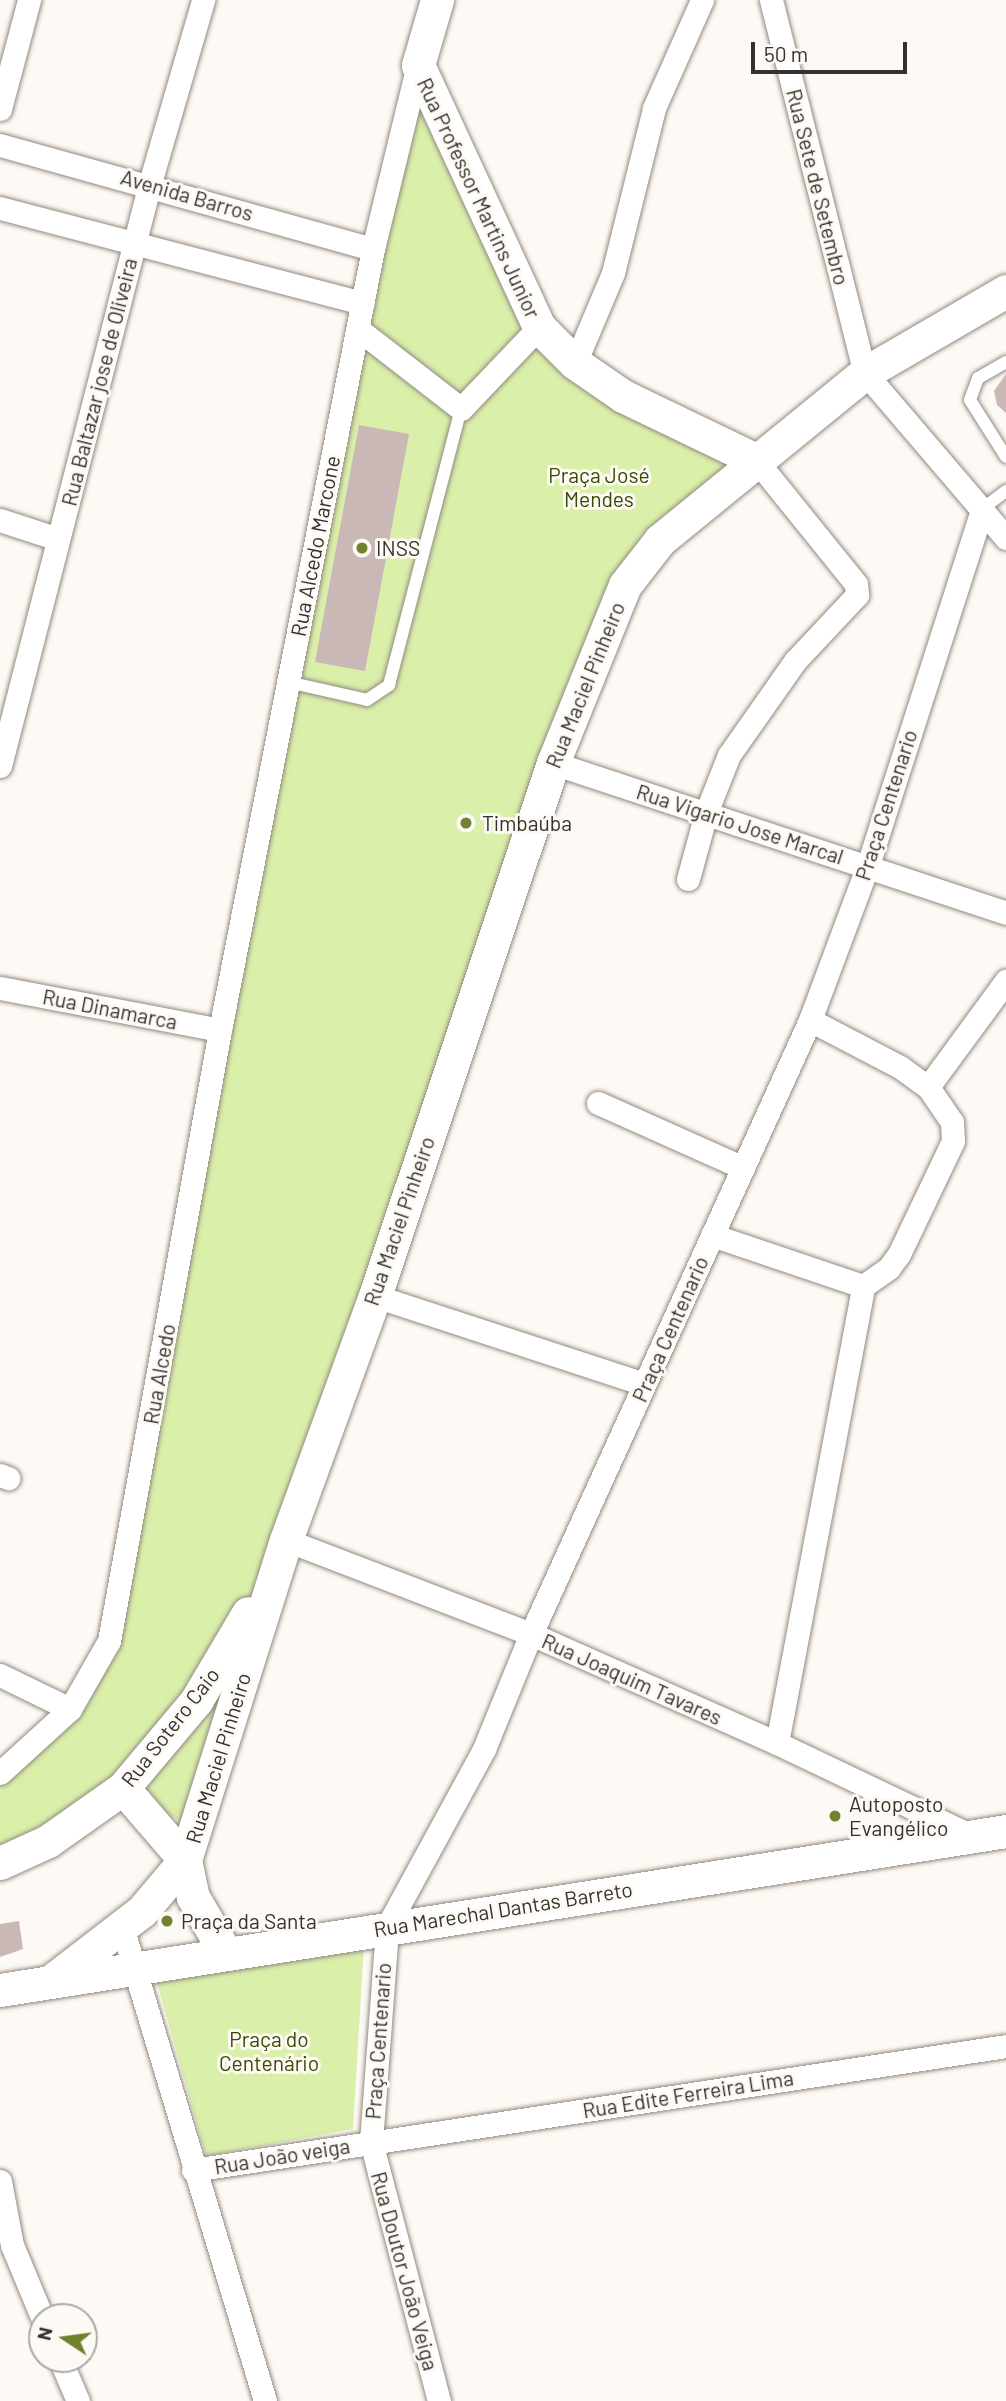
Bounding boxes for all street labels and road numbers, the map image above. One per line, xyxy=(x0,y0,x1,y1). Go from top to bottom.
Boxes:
street label: Rua Professor Martins Junior xyxy=(412,74,546,322)
street label: Rua Sete de Setembro xyxy=(781,86,855,288)
street label: Avenida Barros xyxy=(118,164,256,226)
street label: Rua Baltazar jose de Oliveira xyxy=(56,255,142,509)
street label: Rua Alcedo Marcone xyxy=(285,453,345,639)
street label: Rua Maciel Pinheiro xyxy=(540,598,630,772)
street label: Praça Centenario xyxy=(850,727,922,883)
street label: Rua Vigario Jose Marcal xyxy=(633,779,847,869)
street label: Rua Dinamarca xyxy=(40,984,180,1034)
street label: Rua Maciel Pinheiro xyxy=(358,1133,440,1309)
street label: Praça Centenario xyxy=(627,1252,713,1406)
street label: Rua Alcedo xyxy=(138,1322,180,1426)
street label: Rua Joaquim Tavares xyxy=(538,1628,726,1730)
street label: Rua Sotero Caio xyxy=(116,1662,224,1792)
street label: Rua Maciel Pinheiro xyxy=(180,1670,256,1846)
street label: Rua Marechal Dantas Barreto xyxy=(372,1876,634,1942)
street label: Praça Centenario xyxy=(360,1962,396,2120)
street label: Rua Edite Ferreira Lima xyxy=(581,2065,795,2123)
street label: Rua João veiga xyxy=(212,2133,352,2179)
street label: Rua Doutor João Veiga xyxy=(366,2169,444,2373)

